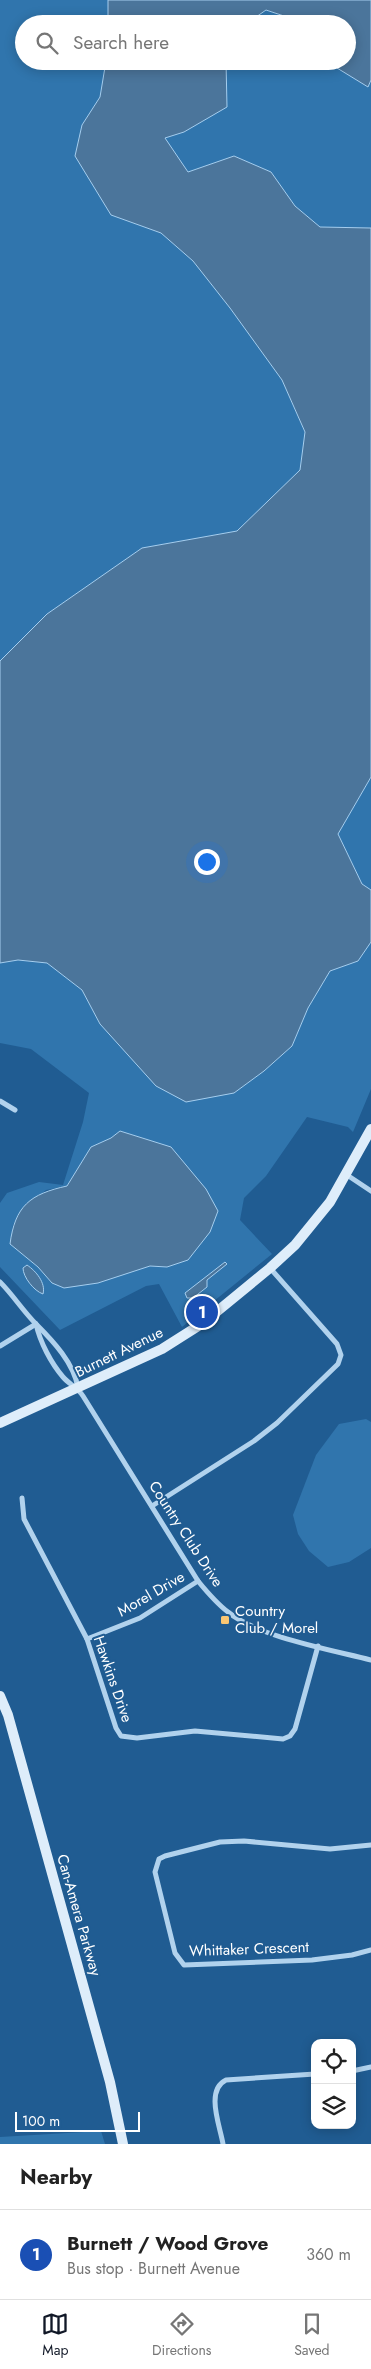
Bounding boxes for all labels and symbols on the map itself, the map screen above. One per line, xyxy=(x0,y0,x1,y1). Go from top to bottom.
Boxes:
your location xyxy=(194,849,220,875)
pin: 1 xyxy=(186,1293,218,1331)
street label: Burnett Avenue xyxy=(71,1321,167,1383)
street label: Country Club Drive xyxy=(143,1477,229,1592)
street label: Morel Drive xyxy=(113,1566,189,1622)
place label: Country Club / Morel xyxy=(235,1600,318,1639)
marker: Country Club / Morel xyxy=(219,1614,231,1626)
street label: Hawkins Drive xyxy=(88,1633,138,1726)
street label: Can-Amera Parkway xyxy=(51,1852,107,1979)
street label: Whittaker Crescent xyxy=(189,1936,310,1962)
scale bar xyxy=(15,2109,140,2132)

